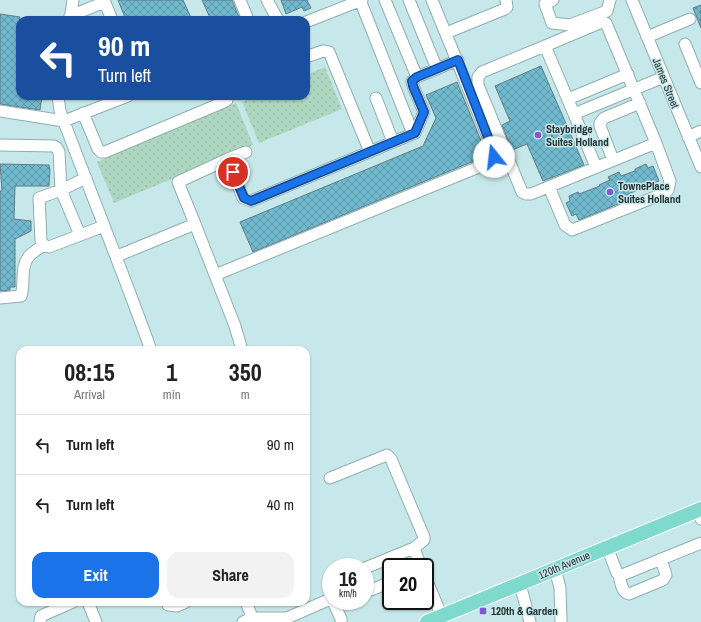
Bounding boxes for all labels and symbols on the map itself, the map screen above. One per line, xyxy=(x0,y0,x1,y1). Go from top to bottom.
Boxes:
street label: James Street xyxy=(650,56,683,111)
place label: Staybridge Suites Holland xyxy=(546,122,609,149)
marker: Staybridge Suites Holland xyxy=(533,130,543,140)
position arrow xyxy=(473,136,515,178)
pin xyxy=(216,155,250,189)
place label: TownePlace Suites Holland xyxy=(618,179,681,206)
marker: TownePlace Suites Holland xyxy=(605,187,615,197)
street label: 120th Avenue xyxy=(536,548,592,582)
speed limit sign: 20 xyxy=(382,558,434,610)
place label: 120th & Garden xyxy=(491,604,558,618)
marker: 120th & Garden xyxy=(478,606,488,616)

